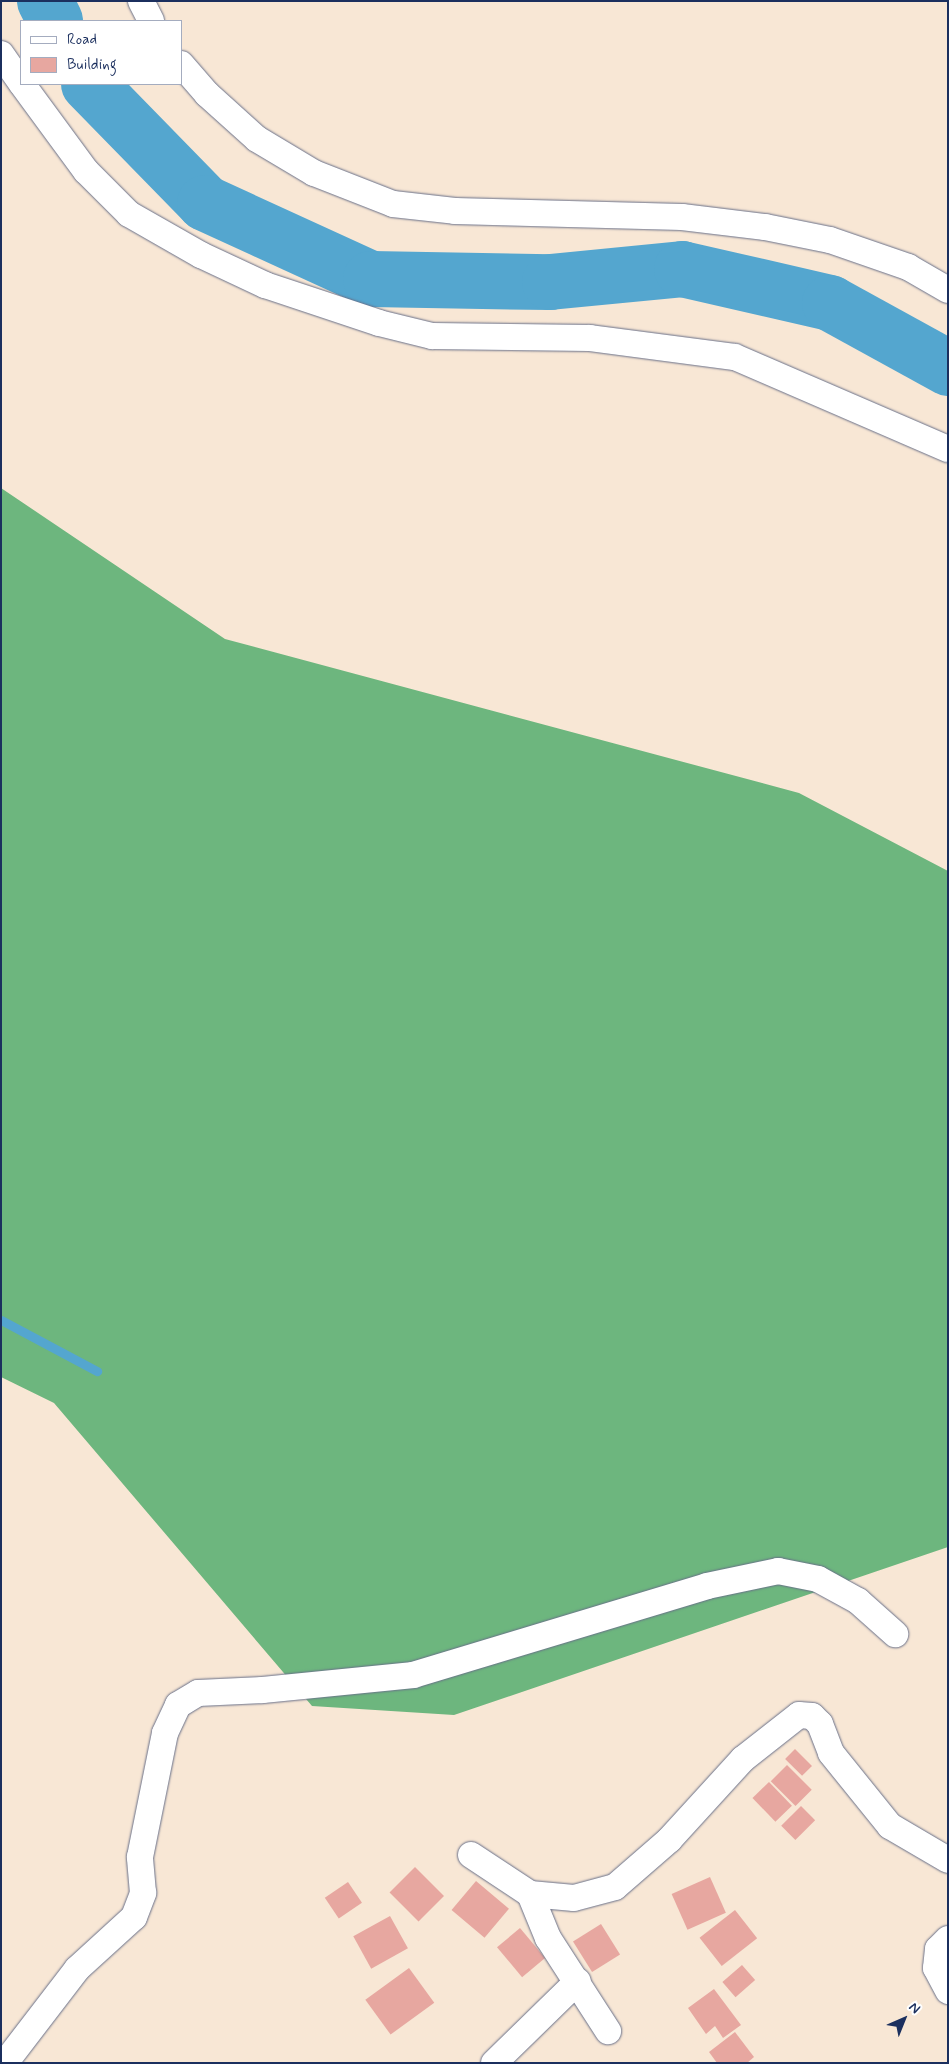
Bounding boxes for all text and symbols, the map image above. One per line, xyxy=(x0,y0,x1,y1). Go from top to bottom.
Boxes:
legend xyxy=(20,20,182,85)
text: Road xyxy=(67,30,97,50)
text: Building xyxy=(67,55,117,75)
north arrow xyxy=(879,1994,929,2044)
text: N xyxy=(905,1998,924,2018)

